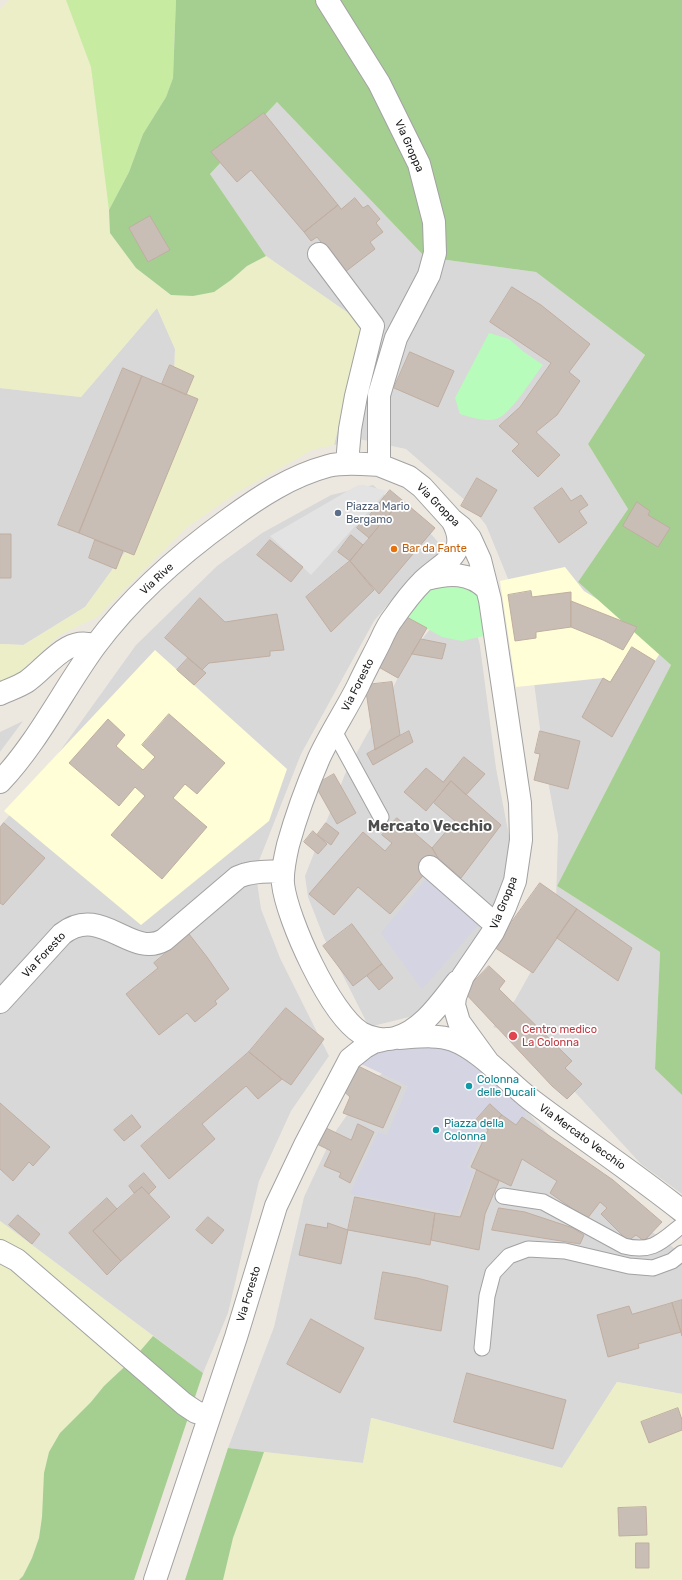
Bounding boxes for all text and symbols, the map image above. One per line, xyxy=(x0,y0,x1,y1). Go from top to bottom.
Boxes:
street label: Via Groppa xyxy=(392,118,426,174)
street label: Via Groppa xyxy=(414,481,462,529)
place label: Piazza Mario Bergamo xyxy=(346,500,410,526)
marker: Piazza Mario Bergamo xyxy=(333,508,343,518)
place label: Bar da Fante xyxy=(402,542,467,556)
marker: Bar da Fante xyxy=(389,544,399,554)
street label: Via Rive xyxy=(138,560,176,598)
street label: Via Foresto xyxy=(339,656,377,714)
district label: Mercato Vecchio xyxy=(368,818,492,836)
street label: Via Groppa xyxy=(487,875,521,931)
street label: Via Foresto xyxy=(20,929,68,981)
place label: Centro medico La Colonna xyxy=(522,1023,597,1049)
marker: Centro medico La Colonna xyxy=(507,1030,519,1042)
place label: Colonna delle Ducali xyxy=(477,1073,536,1099)
marker: Colonna delle Ducali xyxy=(464,1081,474,1091)
street label: Via Mercato Vecchio xyxy=(536,1101,628,1173)
place label: Piazza della Colonna xyxy=(444,1117,504,1143)
marker: Piazza della Colonna xyxy=(431,1125,441,1135)
street label: Via Foresto xyxy=(234,1264,264,1324)

